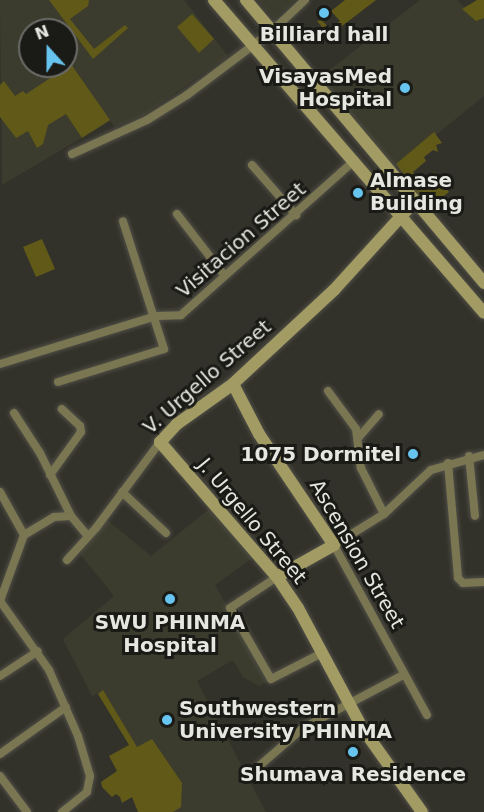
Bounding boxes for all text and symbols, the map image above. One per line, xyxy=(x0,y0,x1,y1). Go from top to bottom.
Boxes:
marker: Billiard hall xyxy=(317,6,331,20)
north arrow xyxy=(18,18,78,78)
text: N xyxy=(32,21,52,44)
place label: Billiard hall xyxy=(260,22,388,46)
place label: VisayasMed Hospital xyxy=(259,64,392,111)
marker: VisayasMed Hospital xyxy=(396,79,414,97)
place label: Almase Building xyxy=(370,169,463,216)
street label: Visitacion Street xyxy=(171,177,311,303)
marker: Almase Building xyxy=(351,186,365,200)
street label: V. Urgello Street xyxy=(138,315,276,439)
place label: 1075 Dormitel xyxy=(240,442,401,466)
marker: 1075 Dormitel xyxy=(406,447,420,461)
street label: J. Urgello Street xyxy=(192,453,312,589)
street label: Ascension Street xyxy=(305,475,409,633)
marker: SWU PHINMA Hospital xyxy=(161,590,179,608)
place label: SWU PHINMA Hospital xyxy=(95,610,245,657)
place label: Southwestern University PHINMA xyxy=(179,696,392,743)
marker: Southwestern University PHINMA xyxy=(160,713,174,727)
marker: Shumava Residence xyxy=(346,745,360,759)
place label: Shumava Residence xyxy=(240,762,466,786)

